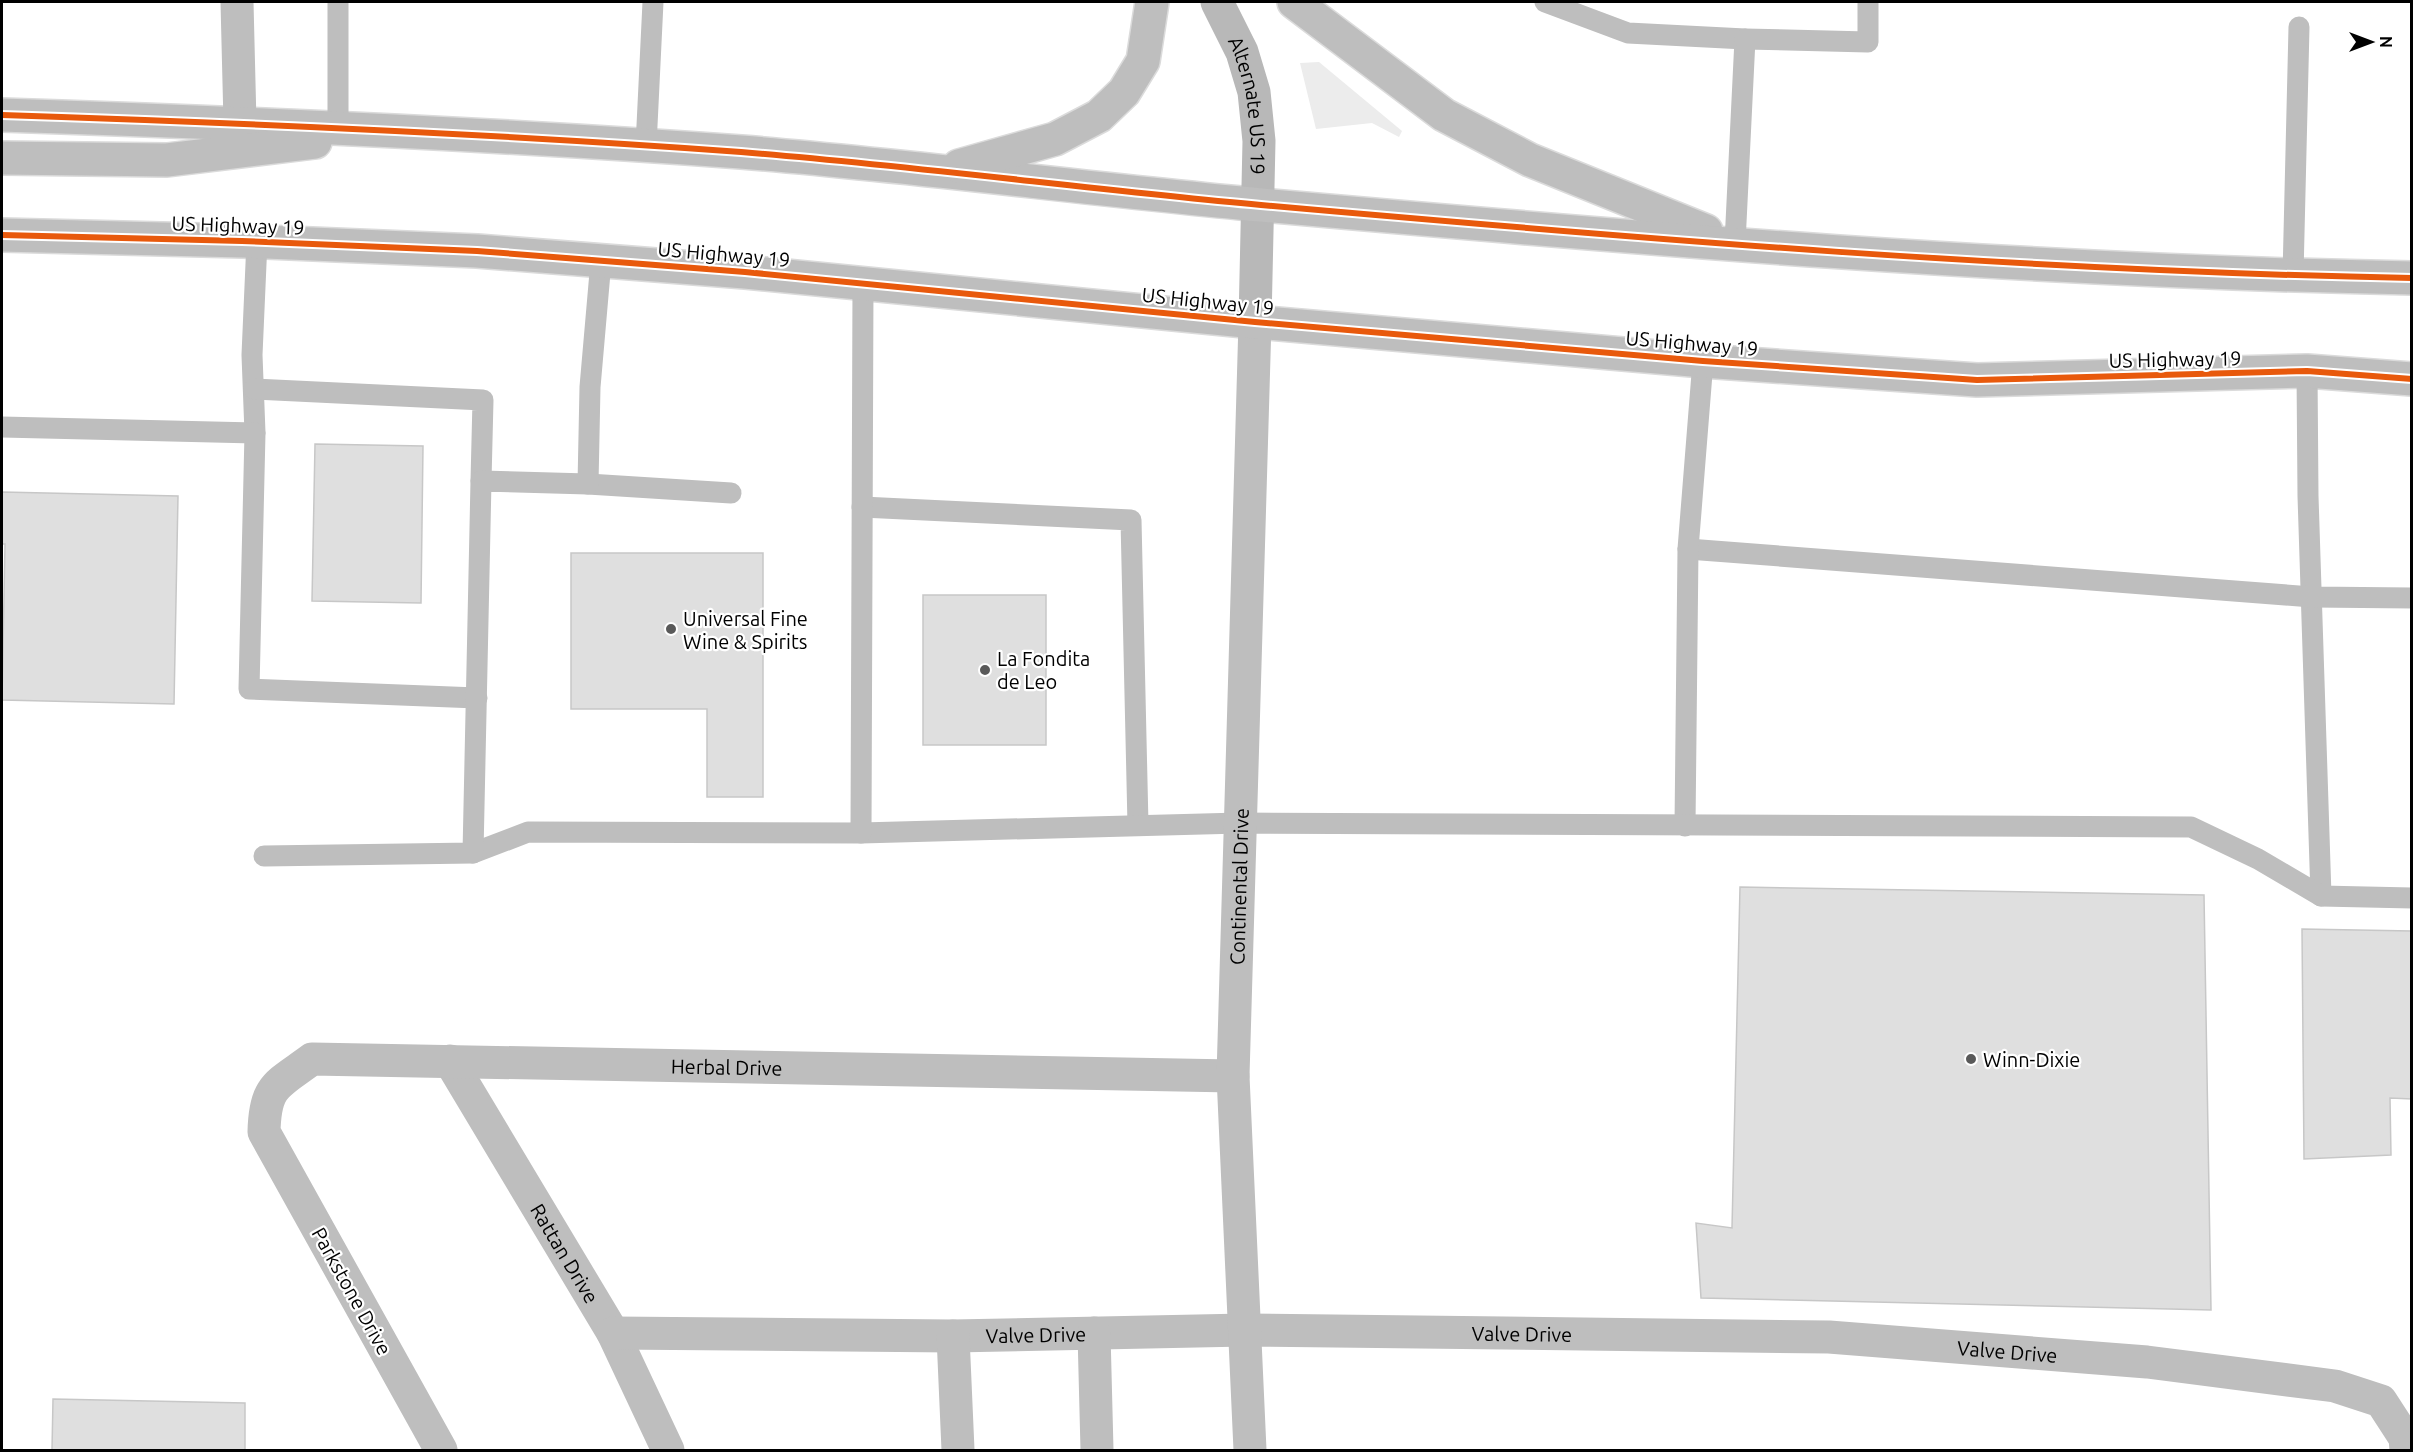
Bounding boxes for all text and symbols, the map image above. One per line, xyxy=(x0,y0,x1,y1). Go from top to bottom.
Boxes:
north arrow xyxy=(2341,12,2401,72)
street label: Alternate US 19 xyxy=(1224,32,1271,175)
text: N xyxy=(2377,36,2395,48)
street label: US Highway 19 xyxy=(171,211,305,239)
street label: US Highway 19 xyxy=(657,237,791,271)
street label: US Highway 19 xyxy=(1141,283,1275,319)
street label: US Highway 19 xyxy=(1625,326,1759,360)
street label: US Highway 19 xyxy=(2108,346,2242,372)
place label: Universal Fine Wine & Spirits xyxy=(683,607,808,653)
marker: Universal Fine Wine & Spirits xyxy=(664,622,678,636)
place label: La Fondita de Leo xyxy=(997,647,1090,693)
marker: La Fondita de Leo xyxy=(978,663,992,677)
street label: Continental Drive xyxy=(1225,808,1252,965)
place label: Winn-Dixie xyxy=(1983,1048,2080,1071)
marker: Winn-Dixie xyxy=(1964,1052,1978,1066)
street label: Herbal Drive xyxy=(671,1054,783,1079)
street label: Rattan Drive xyxy=(526,1199,604,1307)
street label: Parkstone Drive xyxy=(307,1223,397,1359)
street label: Valve Drive xyxy=(1471,1321,1572,1345)
street label: Valve Drive xyxy=(985,1322,1086,1347)
street label: Valve Drive xyxy=(1956,1336,2058,1366)

